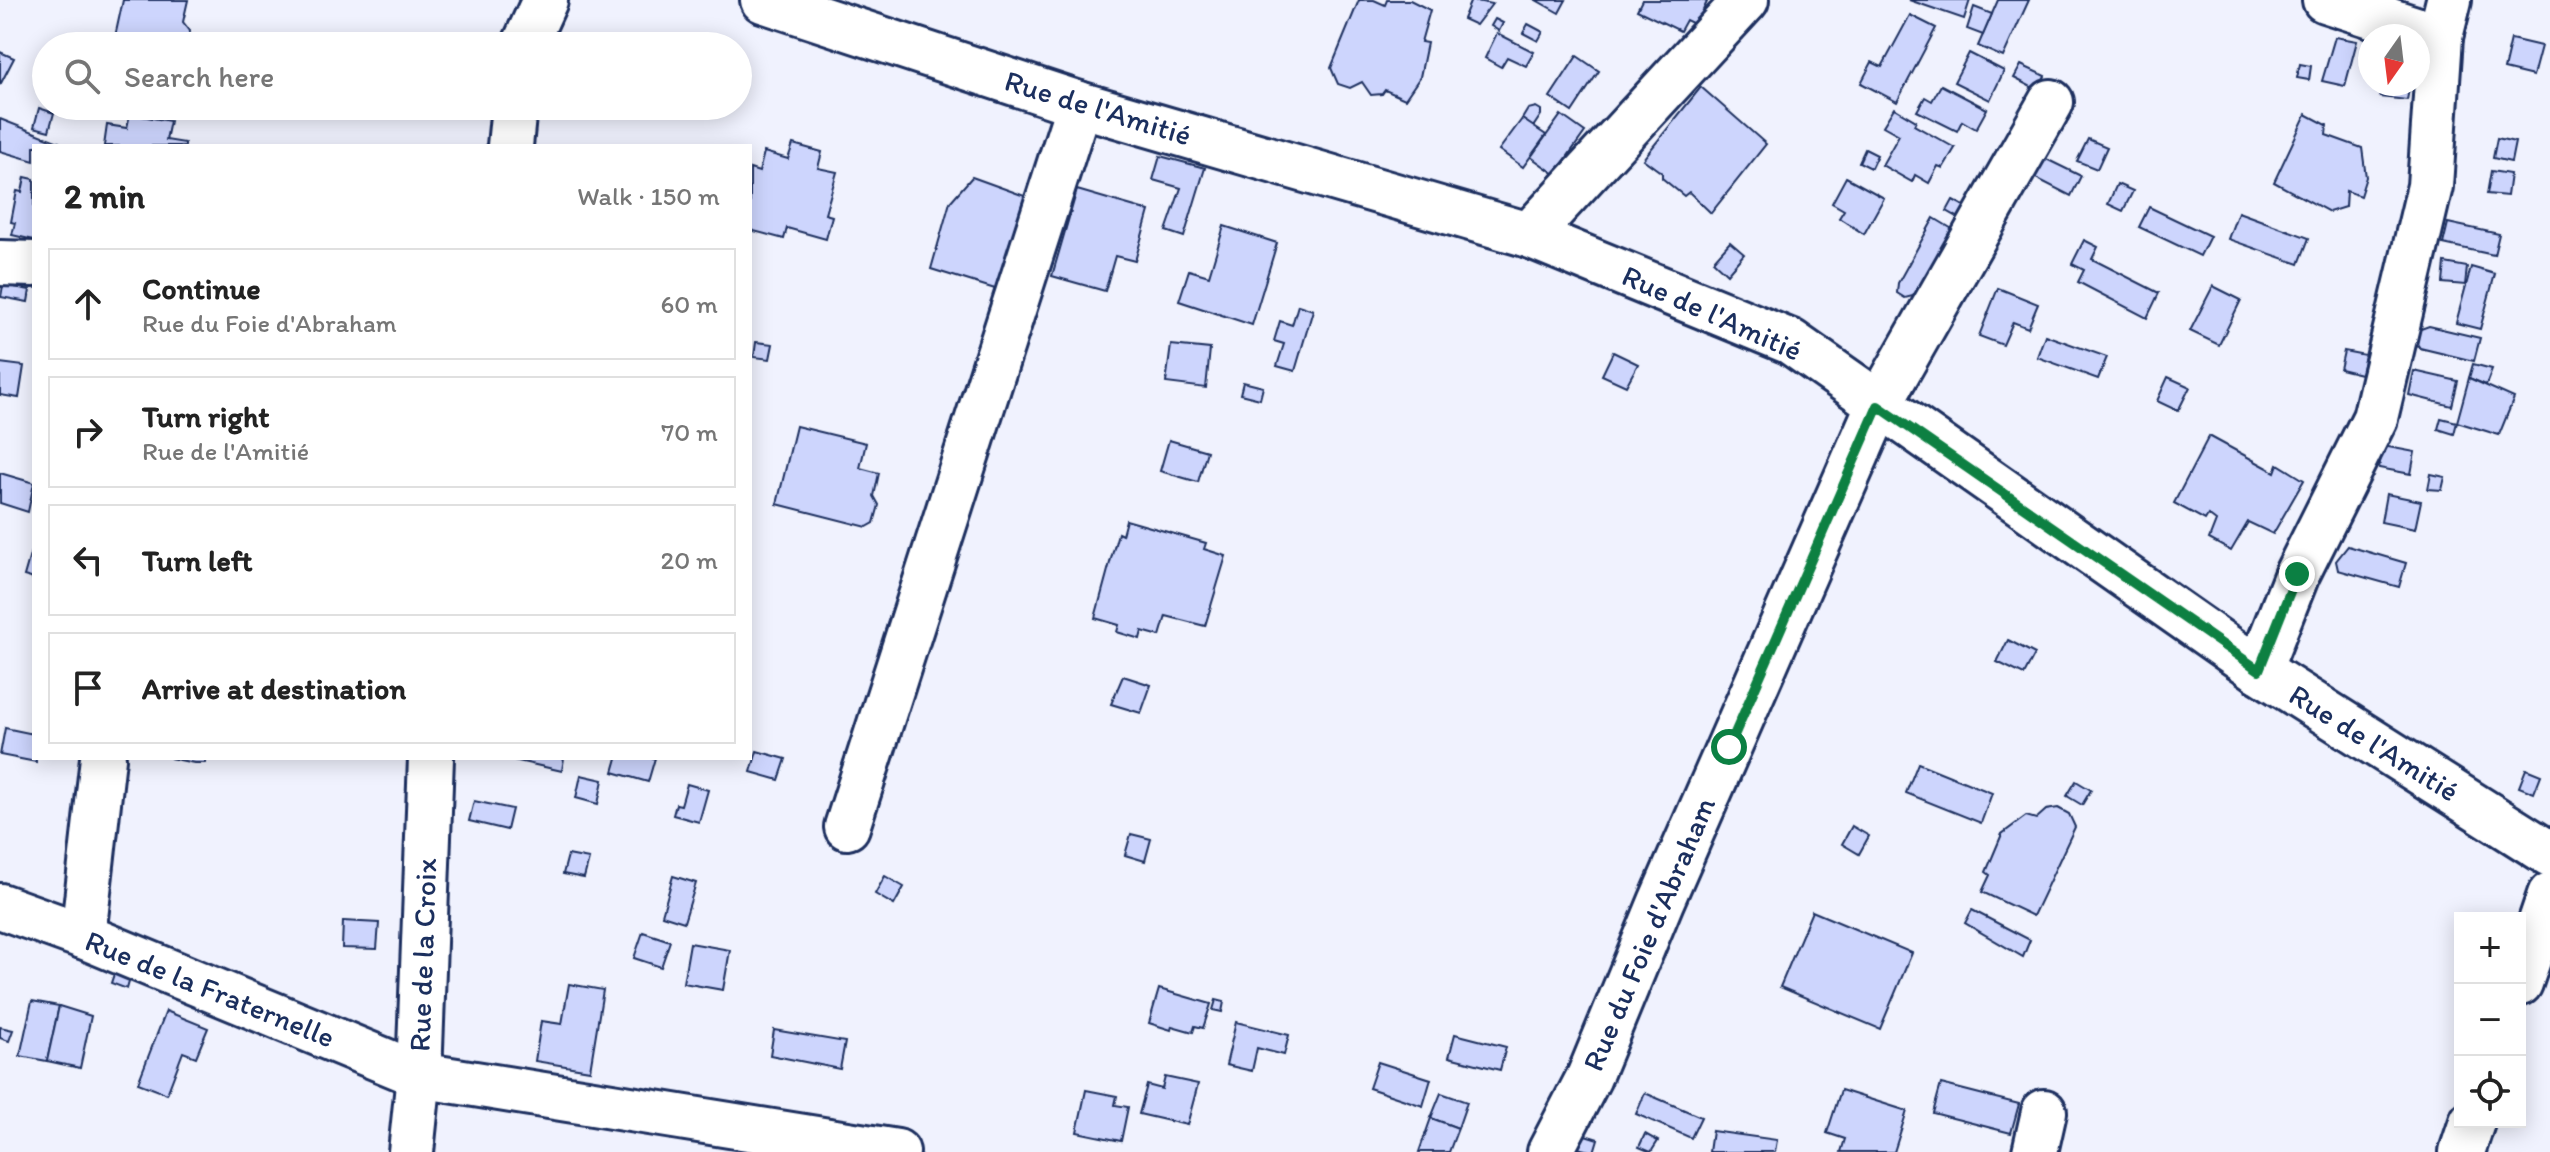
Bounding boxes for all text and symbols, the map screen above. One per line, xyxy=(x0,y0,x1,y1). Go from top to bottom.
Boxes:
north arrow xyxy=(2358,24,2430,96)
search box xyxy=(32,32,752,120)
icon: search xyxy=(60,54,104,98)
text: Search here xyxy=(124,58,274,95)
street label: Rue de l'Amitié xyxy=(1000,62,1196,153)
text: 2 min xyxy=(64,176,145,217)
text: Walk · 150 m xyxy=(577,180,720,212)
street label: Rue de l'Amitié xyxy=(1617,256,1808,369)
text: Continue xyxy=(142,270,261,307)
icon: ahead xyxy=(66,282,110,326)
text: 60 m xyxy=(661,288,718,320)
text: Rue du Foie d'Abraham xyxy=(142,307,397,339)
text: Turn right xyxy=(142,398,270,435)
icon: right xyxy=(66,410,110,454)
text: 70 m xyxy=(661,416,718,448)
text: Rue de l'Amitié xyxy=(142,435,309,467)
icon: left xyxy=(66,538,110,582)
text: Turn left xyxy=(142,542,253,579)
text: 20 m xyxy=(661,544,718,576)
route end xyxy=(2279,556,2315,592)
icon: arrive xyxy=(66,666,110,710)
text: Arrive at destination xyxy=(142,670,406,707)
street label: Rue de l'Amitié xyxy=(2283,676,2466,809)
route start xyxy=(1711,729,1747,765)
street label: Rue du Foie d'Abraham xyxy=(1574,791,1723,1076)
street label: Rue de la Croix xyxy=(401,858,444,1052)
map controls xyxy=(2454,912,2526,1128)
button: + xyxy=(2454,912,2526,984)
street label: Rue de la Fraternelle xyxy=(80,922,340,1056)
button: − xyxy=(2454,984,2526,1056)
button: locate xyxy=(2454,1056,2526,1128)

